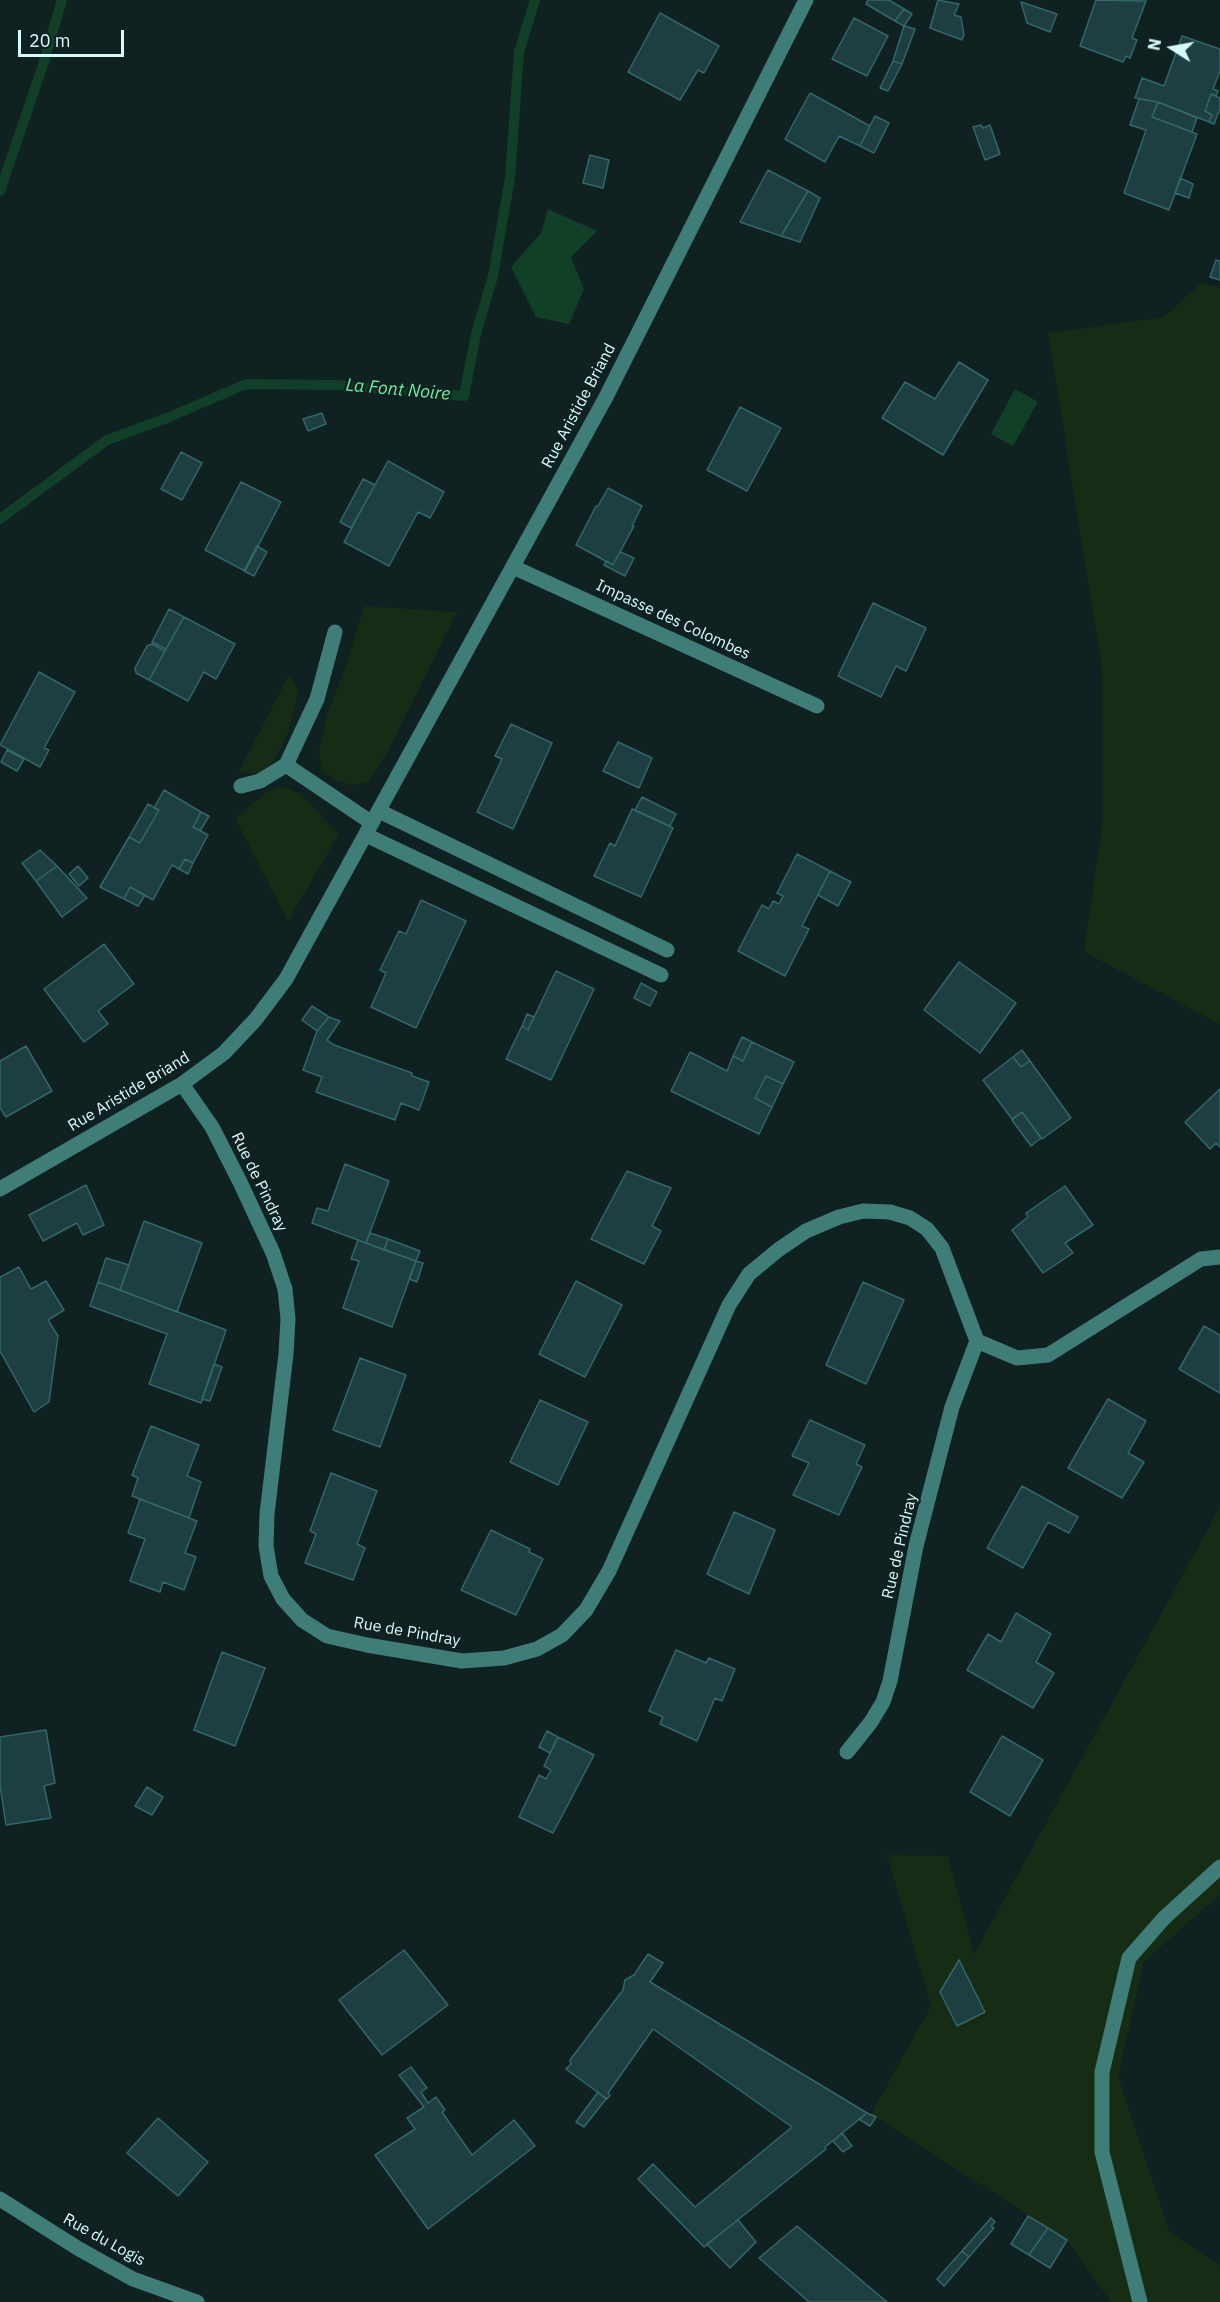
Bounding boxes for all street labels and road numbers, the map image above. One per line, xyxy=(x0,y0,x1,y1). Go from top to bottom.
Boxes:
street label: Rue Aristide Briand xyxy=(538,340,620,472)
street label: Impasse des Colombes xyxy=(593,576,753,664)
street label: Rue Aristide Briand xyxy=(65,1048,193,1136)
street label: Rue de Pindray xyxy=(227,1129,291,1235)
street label: Rue de Pindray xyxy=(878,1491,922,1601)
street label: Rue de Pindray xyxy=(352,1613,462,1651)
street label: Rue du Logis xyxy=(60,2210,148,2270)

